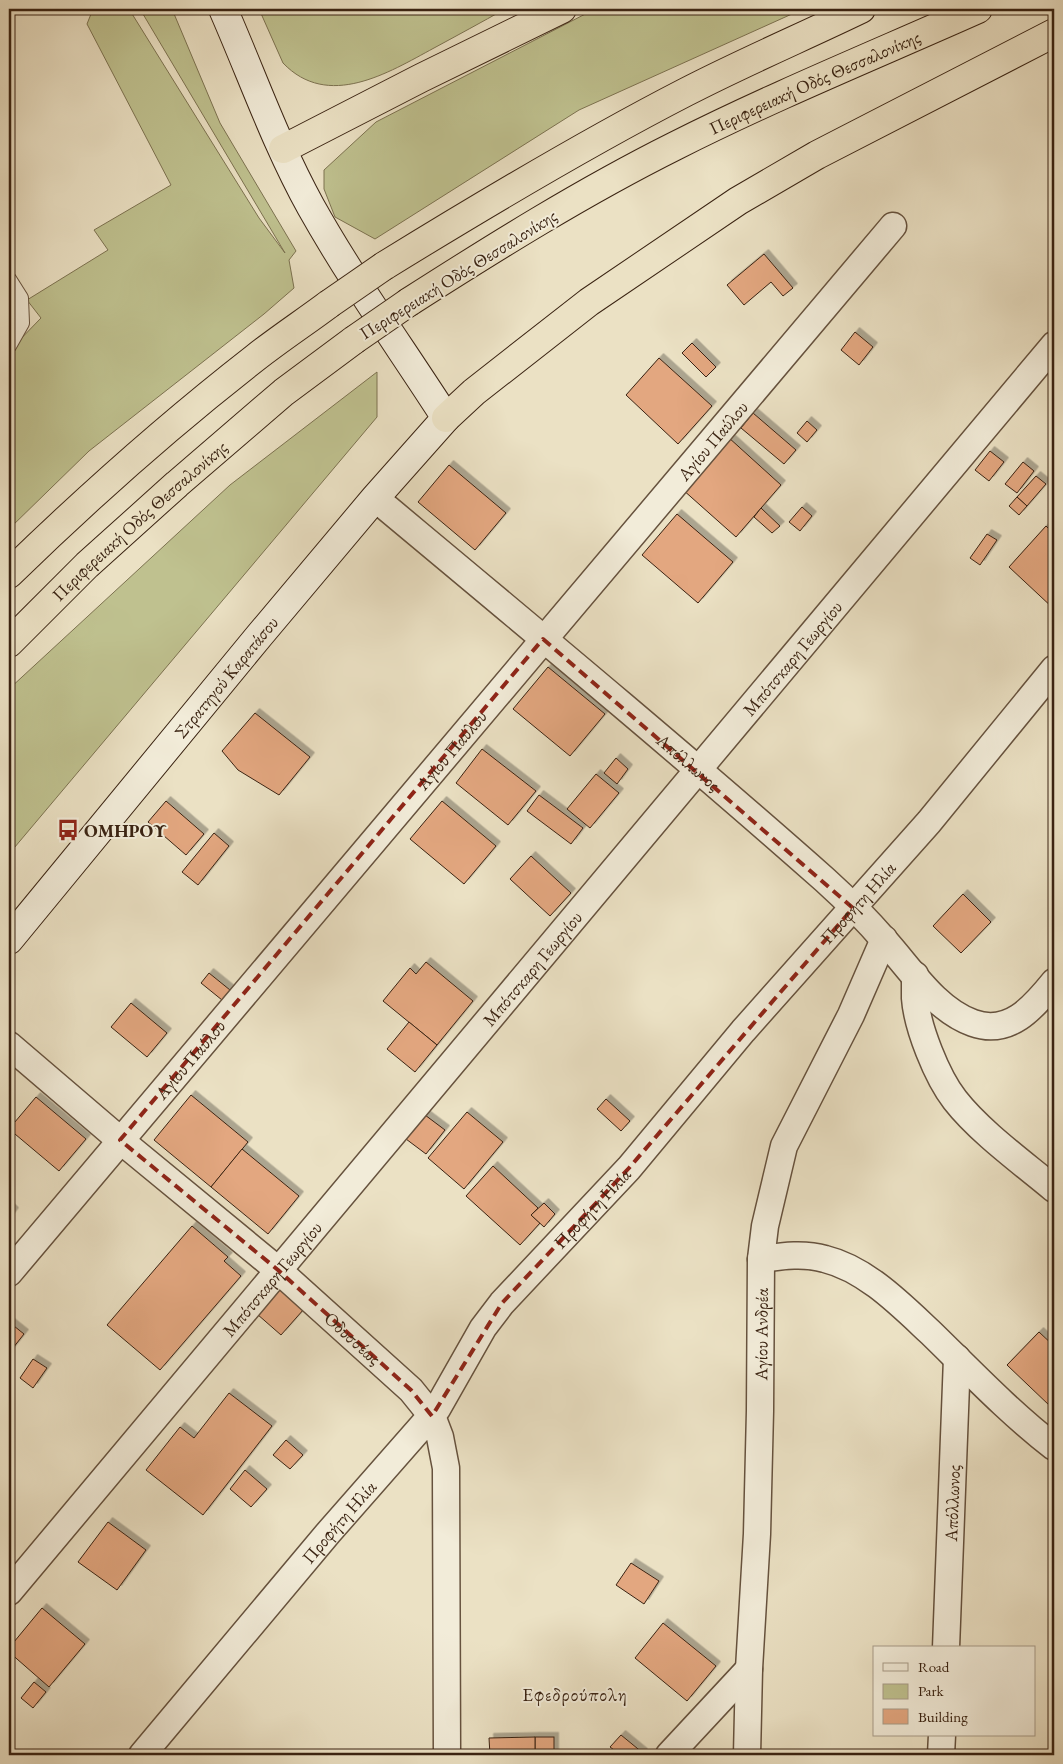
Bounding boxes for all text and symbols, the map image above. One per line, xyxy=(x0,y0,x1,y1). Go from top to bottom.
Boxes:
street label: Περιφερειακή Οδός Θεσσαλονίκης xyxy=(705,24,923,139)
street label: Περιφερειακή Οδός Θεσσαλονίκης xyxy=(355,204,561,344)
street label: Αγίου Παύλου xyxy=(671,395,752,486)
street label: Περιφερειακή Οδός Θεσσαλονίκης xyxy=(47,435,232,605)
street label: Μπότσκαρη Γεωργίου xyxy=(737,595,847,720)
street label: Στρατηγού Καρατάσου xyxy=(169,611,283,742)
street label: Αγίου Παύλου xyxy=(410,705,491,795)
street label: Απόλλωνος xyxy=(651,727,726,795)
bus stop icon: ΟΜΗΡΟΥ xyxy=(55,817,81,843)
place label: ΟΜΗΡΟΥ xyxy=(84,819,167,842)
street label: Προφήτη Ηλία xyxy=(815,856,901,948)
street label: Μπότσκαρη Γεωργίου xyxy=(477,906,587,1030)
street label: Αγίου Παύλου xyxy=(149,1014,230,1104)
street label: Προφήτη Ηλία xyxy=(548,1162,636,1253)
street label: Μπότσκαρη Γεωργίου xyxy=(217,1216,327,1341)
street label: Αγίου Ανδρέα xyxy=(749,1287,772,1382)
street label: Οδυσσέως xyxy=(320,1306,386,1369)
street label: Απόλλωνος xyxy=(939,1464,964,1543)
street label: Προφήτη Ηλία xyxy=(296,1475,381,1568)
legend xyxy=(873,1646,1036,1736)
text: Road xyxy=(918,1657,950,1676)
text: Park xyxy=(918,1681,945,1700)
district label: Εφεδρούπολη xyxy=(522,1682,628,1707)
text: Building xyxy=(918,1707,968,1726)

